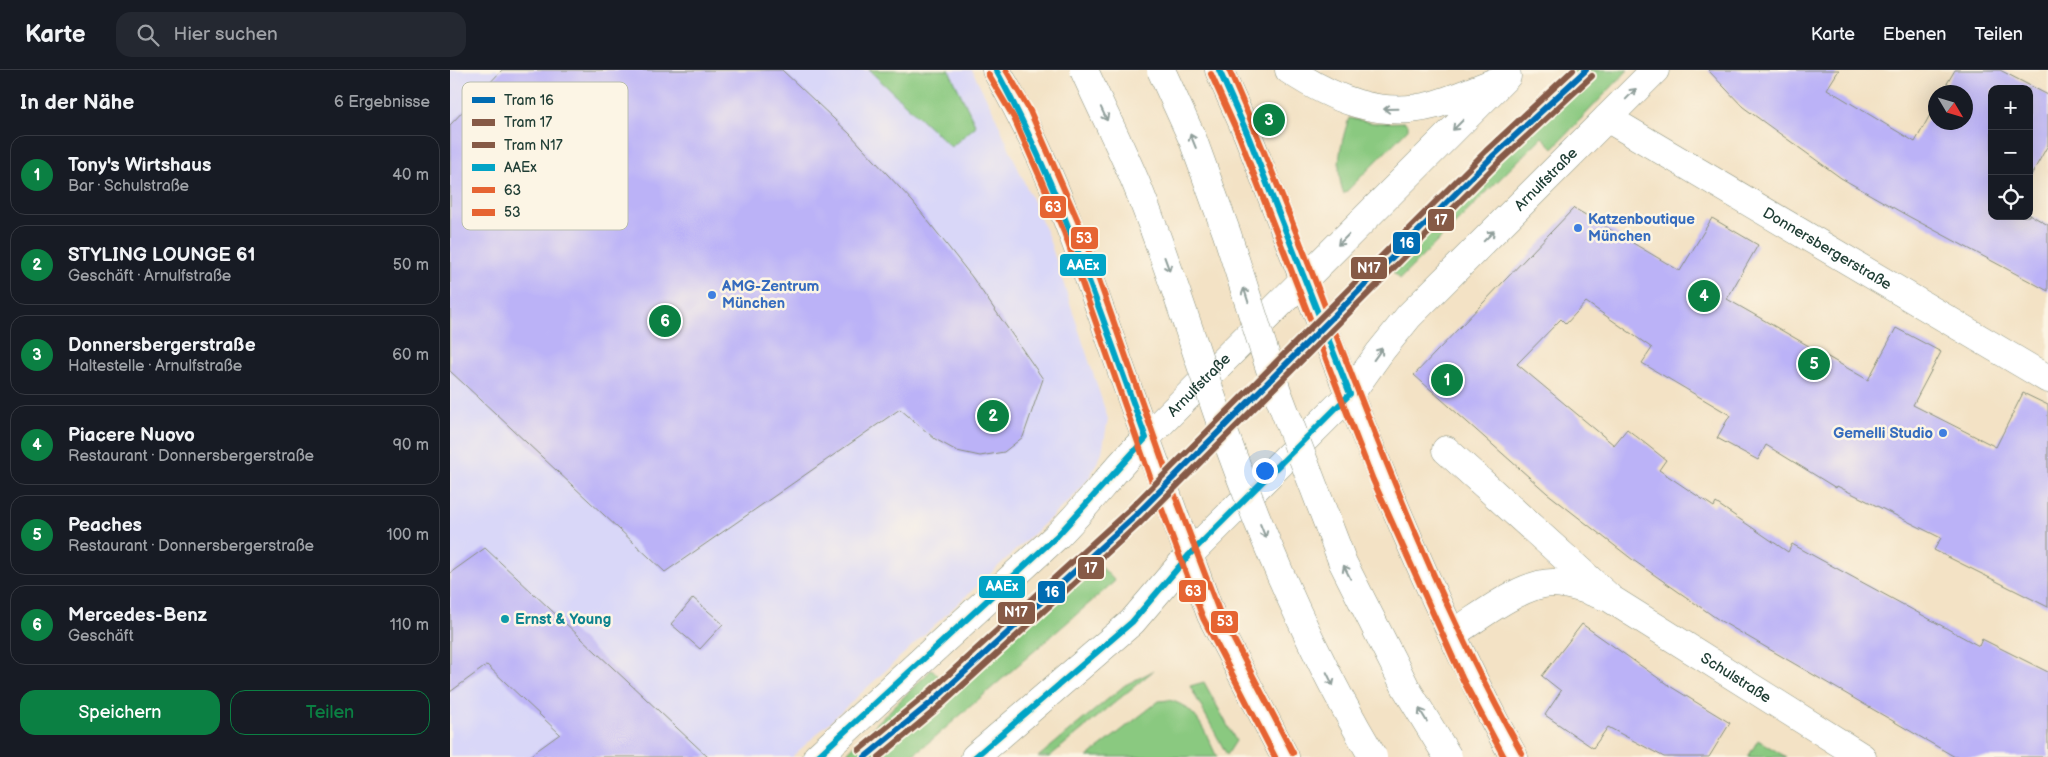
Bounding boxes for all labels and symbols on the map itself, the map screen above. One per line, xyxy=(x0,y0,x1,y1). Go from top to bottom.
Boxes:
legend xyxy=(462,82,628,230)
north arrow xyxy=(1928,85,1973,130)
one-way arrow xyxy=(1625,88,1637,100)
text: Tram 16 xyxy=(504,92,554,109)
pin: 3 xyxy=(1253,101,1285,139)
one-way arrow xyxy=(1383,105,1399,114)
one-way arrow xyxy=(1100,106,1110,121)
text: Tram 17 xyxy=(504,114,552,131)
one-way arrow xyxy=(1452,119,1464,131)
one-way arrow xyxy=(1188,134,1197,149)
text: Tram N17 xyxy=(504,137,563,154)
street label: Arnulfstraße xyxy=(1510,144,1582,215)
text: AAEx xyxy=(504,159,537,176)
text: 63 xyxy=(504,182,521,199)
line badge: 63 xyxy=(1039,195,1067,219)
text: 63 xyxy=(1045,199,1061,216)
street label: Donnersbergerstraße xyxy=(1759,203,1895,294)
text: 53 xyxy=(504,204,521,221)
line badge: 17 xyxy=(1427,208,1455,232)
place label: Katzenboutique München xyxy=(1588,210,1695,246)
text: 17 xyxy=(1434,212,1448,229)
marker: Katzenboutique München xyxy=(1572,222,1584,234)
line badge: 53 xyxy=(1070,226,1099,250)
text: 53 xyxy=(1076,230,1092,247)
one-way arrow xyxy=(1483,230,1496,242)
line badge: 16 xyxy=(1392,231,1421,255)
one-way arrow xyxy=(1337,234,1349,246)
text: 16 xyxy=(1400,235,1414,252)
line badge: AAEx xyxy=(1059,253,1107,277)
one-way arrow xyxy=(1163,256,1172,271)
line badge: N17 xyxy=(1350,256,1388,280)
text: AAEx xyxy=(1066,257,1100,274)
text: N17 xyxy=(1357,260,1381,277)
place label: AMG-Zentrum München xyxy=(721,277,820,313)
pin: 4 xyxy=(1688,277,1720,315)
one-way arrow xyxy=(1241,288,1250,303)
marker: AMG-Zentrum München xyxy=(706,289,718,301)
pin: 6 xyxy=(649,302,681,340)
pin: 5 xyxy=(1798,345,1830,383)
one-way arrow xyxy=(1373,348,1384,361)
street label: Arnulfstraße xyxy=(1164,349,1235,421)
pin: 1 xyxy=(1431,361,1463,399)
pin: 2 xyxy=(977,397,1009,435)
place label: Gemelli Studio xyxy=(1833,424,1933,443)
marker: Gemelli Studio xyxy=(1937,427,1949,439)
your location xyxy=(1252,458,1278,484)
one-way arrow xyxy=(1259,523,1269,538)
line badge: 17 xyxy=(1077,556,1105,580)
text: 17 xyxy=(1084,560,1098,577)
one-way arrow xyxy=(1342,564,1352,579)
line badge: AAEx xyxy=(978,575,1026,599)
text: AAEx xyxy=(985,578,1019,595)
line badge: 63 xyxy=(1178,579,1207,603)
line badge: 16 xyxy=(1037,580,1066,604)
text: 63 xyxy=(1185,583,1201,600)
text: 16 xyxy=(1045,584,1059,601)
line badge: N17 xyxy=(997,601,1036,625)
text: N17 xyxy=(1004,604,1028,621)
place label: Ernst & Young xyxy=(515,610,611,629)
line badge: 53 xyxy=(1210,610,1239,634)
marker: Ernst & Young xyxy=(499,613,511,625)
text: 53 xyxy=(1217,613,1233,630)
street label: Schulstraße xyxy=(1697,649,1775,707)
one-way arrow xyxy=(1326,671,1336,686)
one-way arrow xyxy=(1417,709,1427,723)

